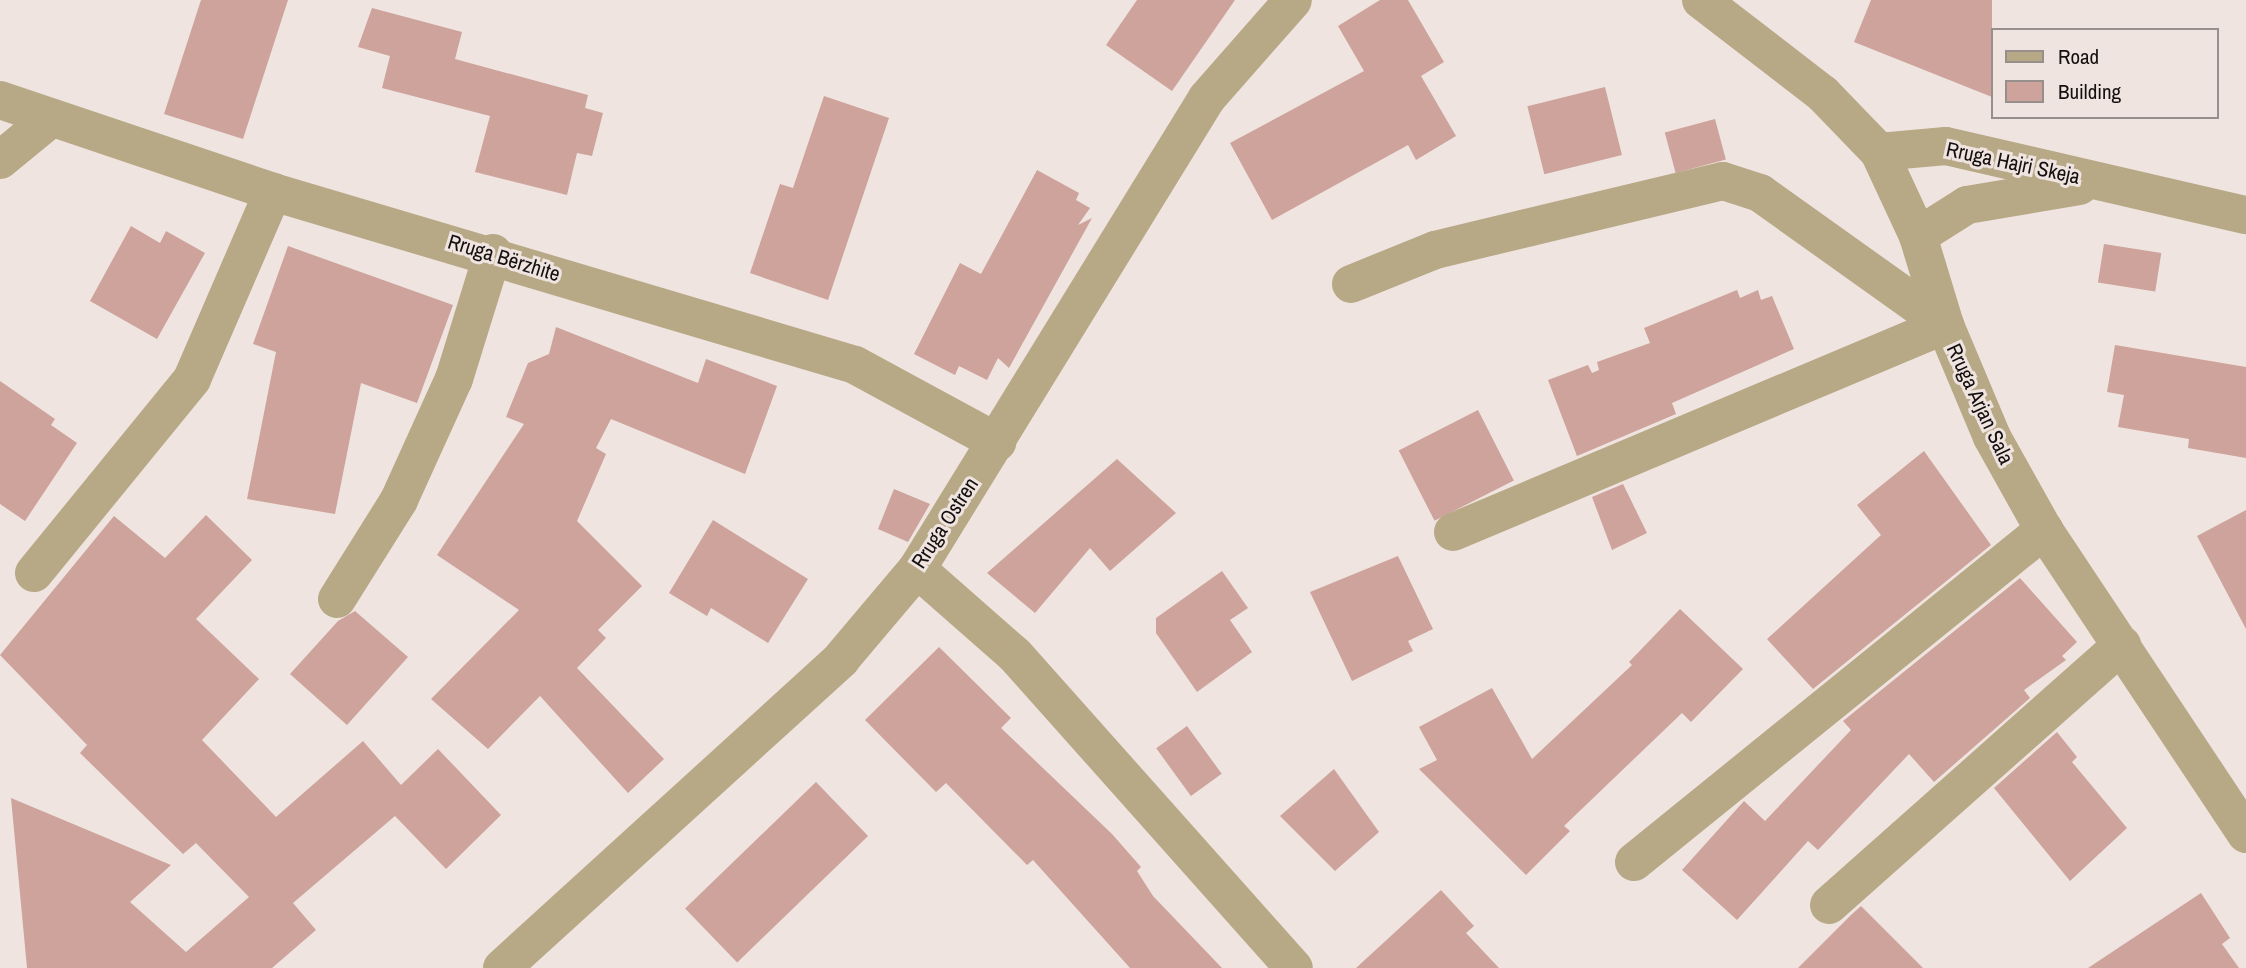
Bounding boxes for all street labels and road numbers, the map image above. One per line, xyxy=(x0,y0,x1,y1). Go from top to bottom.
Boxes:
street label: Rruga Hajri Skeja xyxy=(1944,137,2082,189)
street label: Rruga Bërzhite xyxy=(445,229,563,287)
street label: Rruga Arjan Sala xyxy=(1941,339,2019,469)
street label: Rruga Ostren xyxy=(906,473,984,573)

